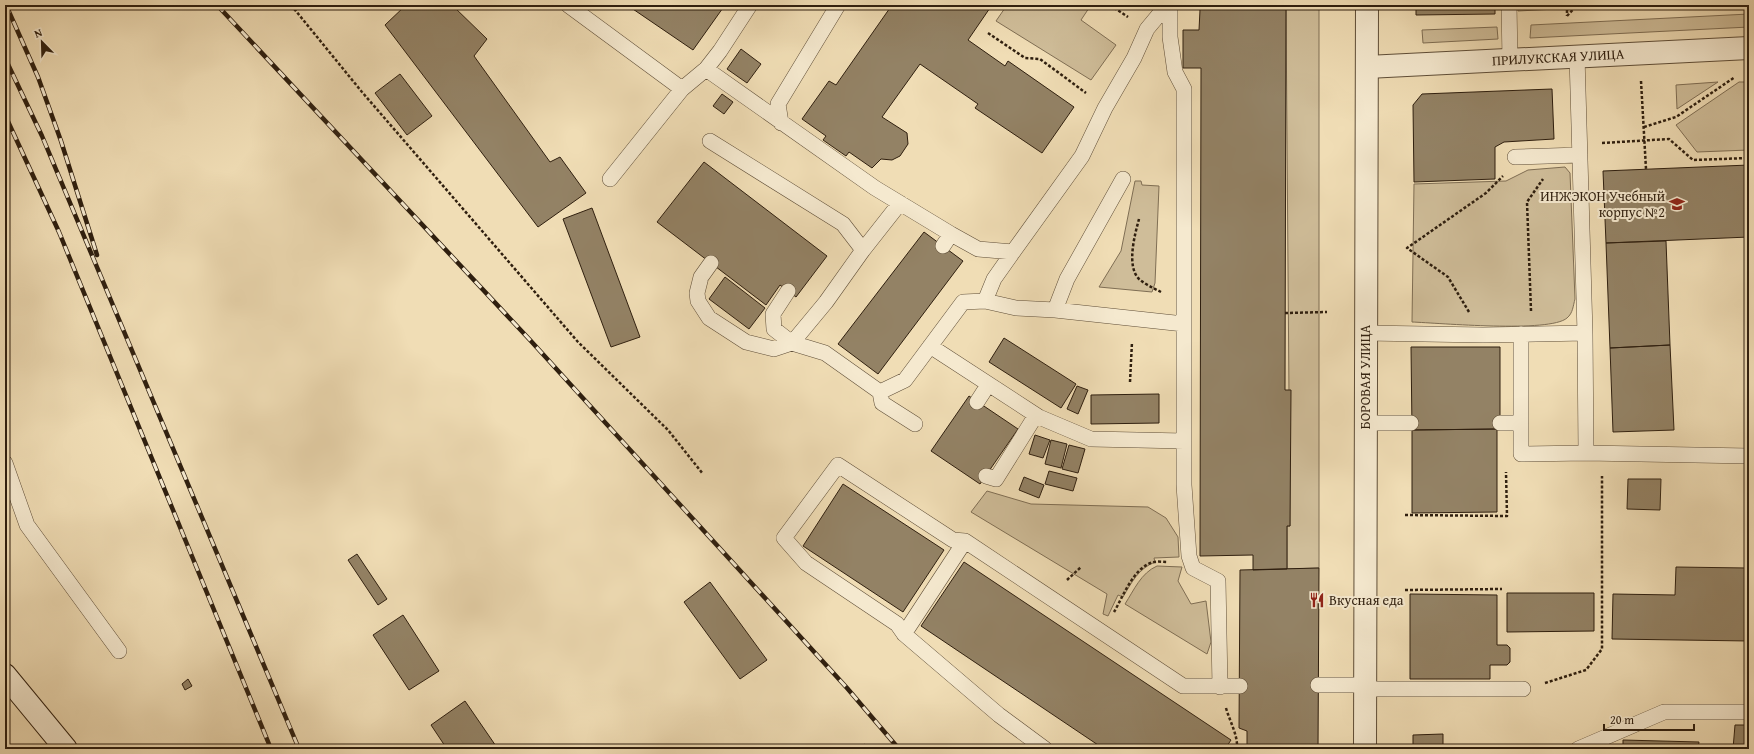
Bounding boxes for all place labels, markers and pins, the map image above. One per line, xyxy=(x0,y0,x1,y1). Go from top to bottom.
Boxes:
place label: ИНЖЭКОН Учебный корпус №2 xyxy=(1540,186,1665,222)
school or university icon: ИНЖЭКОН Учебный корпус №2 xyxy=(1668,195,1686,213)
place label: Вкусная еда xyxy=(1329,590,1404,610)
restaurant icon: Вкусная еда xyxy=(1308,591,1326,609)

